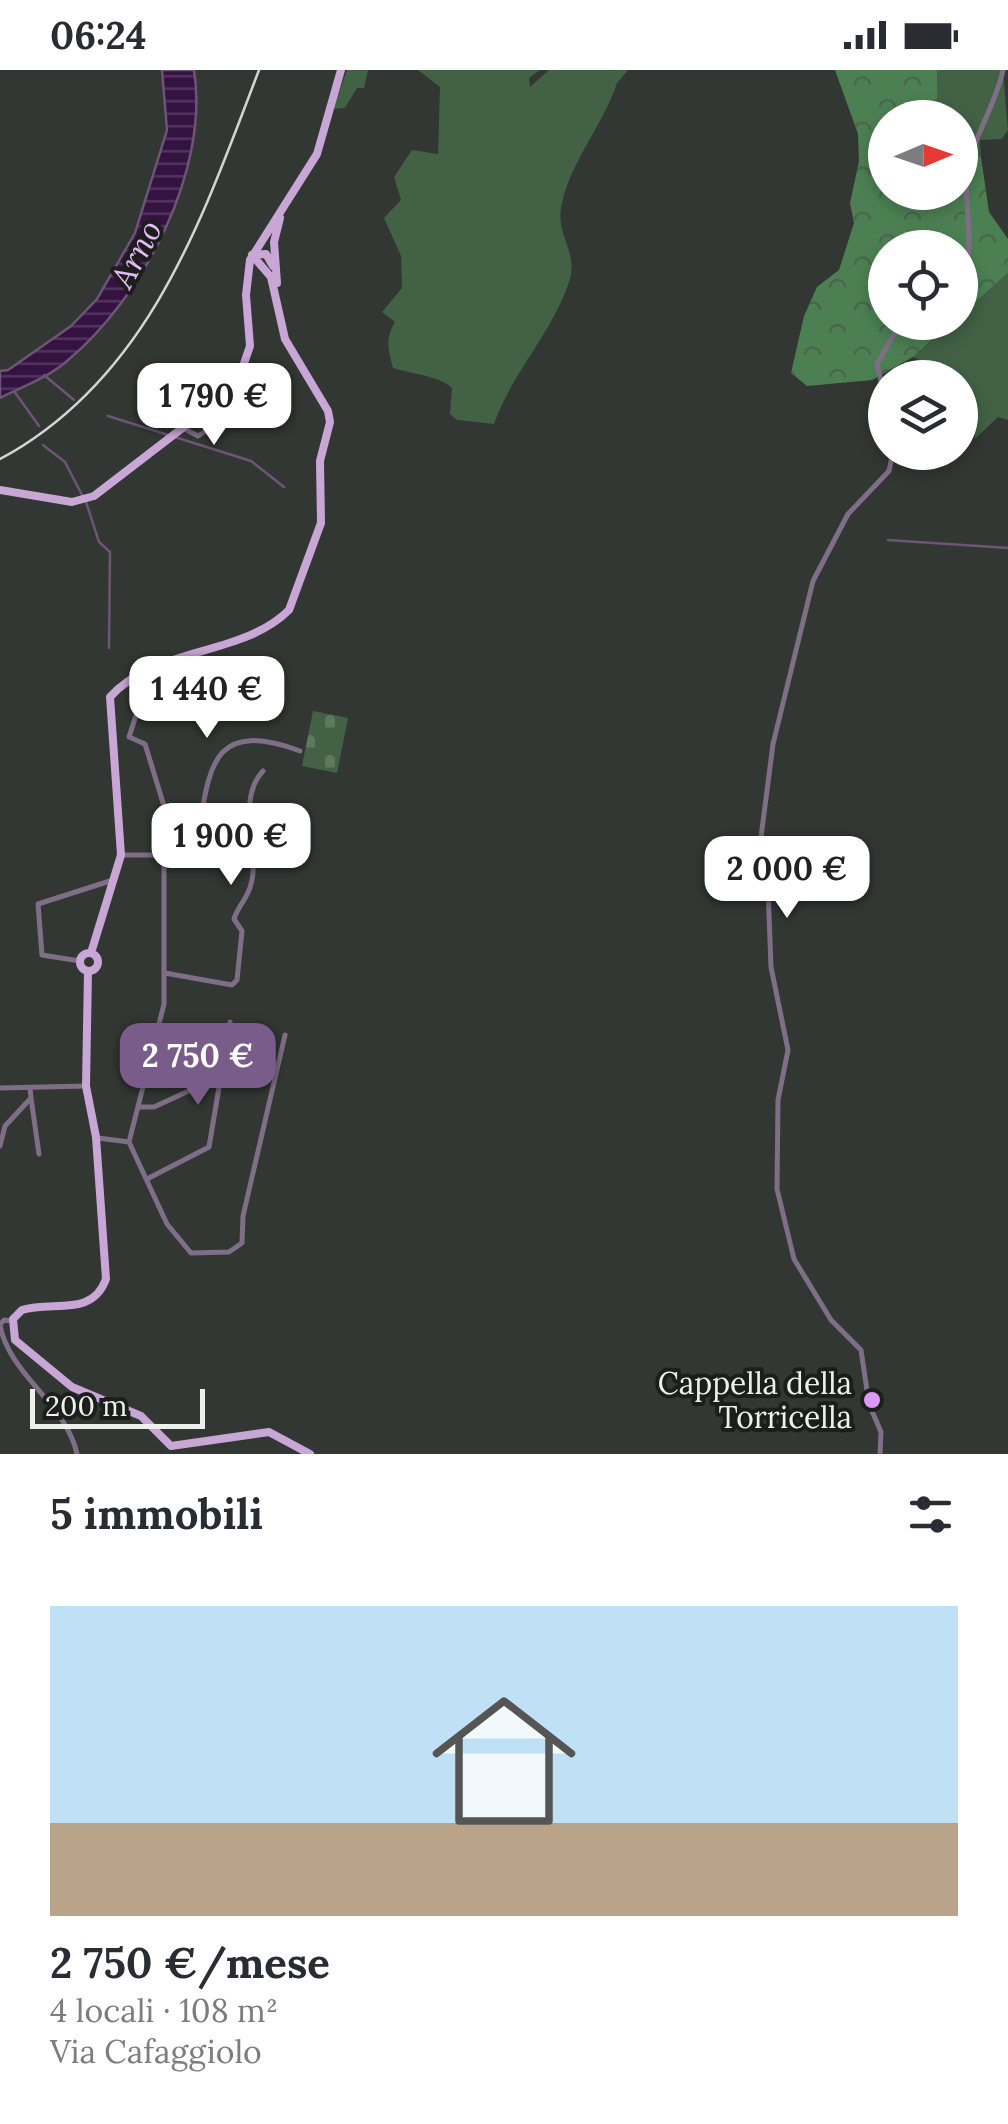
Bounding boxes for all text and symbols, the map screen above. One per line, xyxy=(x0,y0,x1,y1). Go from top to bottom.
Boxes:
text: 06:24 xyxy=(50,11,147,59)
north arrow xyxy=(868,100,978,210)
map controls xyxy=(868,100,978,470)
water label: Arno xyxy=(101,213,171,296)
button: locate xyxy=(868,230,978,340)
button: layers xyxy=(868,360,978,470)
pin: 1 790 € xyxy=(122,363,306,448)
text: 1 790 € xyxy=(159,375,269,416)
pin: 1 440 € xyxy=(115,656,299,741)
text: 1 440 € xyxy=(151,668,263,709)
pin: 1 900 € xyxy=(139,803,323,888)
text: 1 900 € xyxy=(174,815,288,856)
pin: 2 000 € xyxy=(695,836,879,921)
text: 2 000 € xyxy=(727,848,847,889)
pin: 2 750 € xyxy=(106,1023,290,1108)
text: 2 750 € xyxy=(142,1035,254,1076)
place label: Cappella della Torricella xyxy=(658,1364,852,1436)
scale bar xyxy=(30,1384,205,1428)
text: 200 m xyxy=(45,1388,127,1424)
marker: Cappella della Torricella xyxy=(861,1389,883,1411)
text: 5 immobili xyxy=(50,1487,263,1541)
icon: filters xyxy=(903,1487,958,1542)
icon: home xyxy=(414,1671,594,1851)
text: 2 750 €/mese xyxy=(50,1936,330,1990)
text: 4 locali · 108 m² xyxy=(50,1990,278,2031)
text: Via Cafaggiolo xyxy=(50,2031,262,2072)

